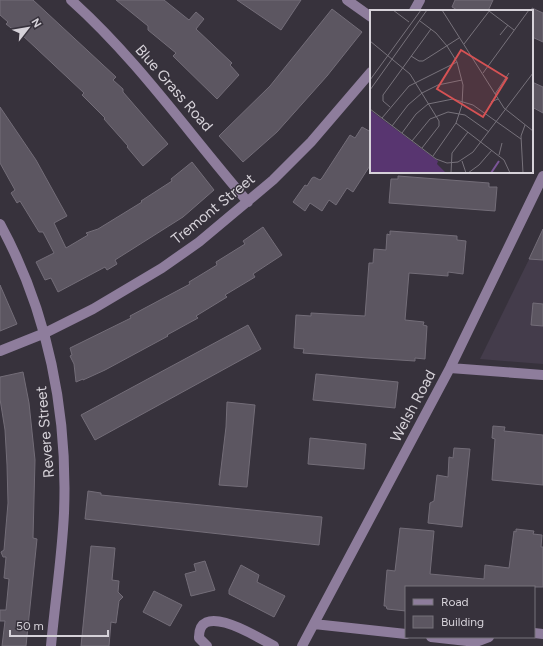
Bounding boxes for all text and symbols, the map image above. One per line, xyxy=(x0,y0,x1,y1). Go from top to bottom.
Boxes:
north arrow xyxy=(8,8,48,48)
inset map xyxy=(370,10,533,173)
text: N xyxy=(28,16,44,30)
street label: Blue Grass Road xyxy=(131,41,217,135)
street label: Tremont Street xyxy=(168,170,259,248)
street label: Welsh Road xyxy=(387,367,439,445)
street label: Revere Street xyxy=(32,385,58,479)
legend xyxy=(405,586,535,638)
text: Road xyxy=(441,595,469,609)
scale bar xyxy=(10,612,108,638)
text: Building xyxy=(441,615,484,629)
text: 50 m xyxy=(16,619,44,633)

